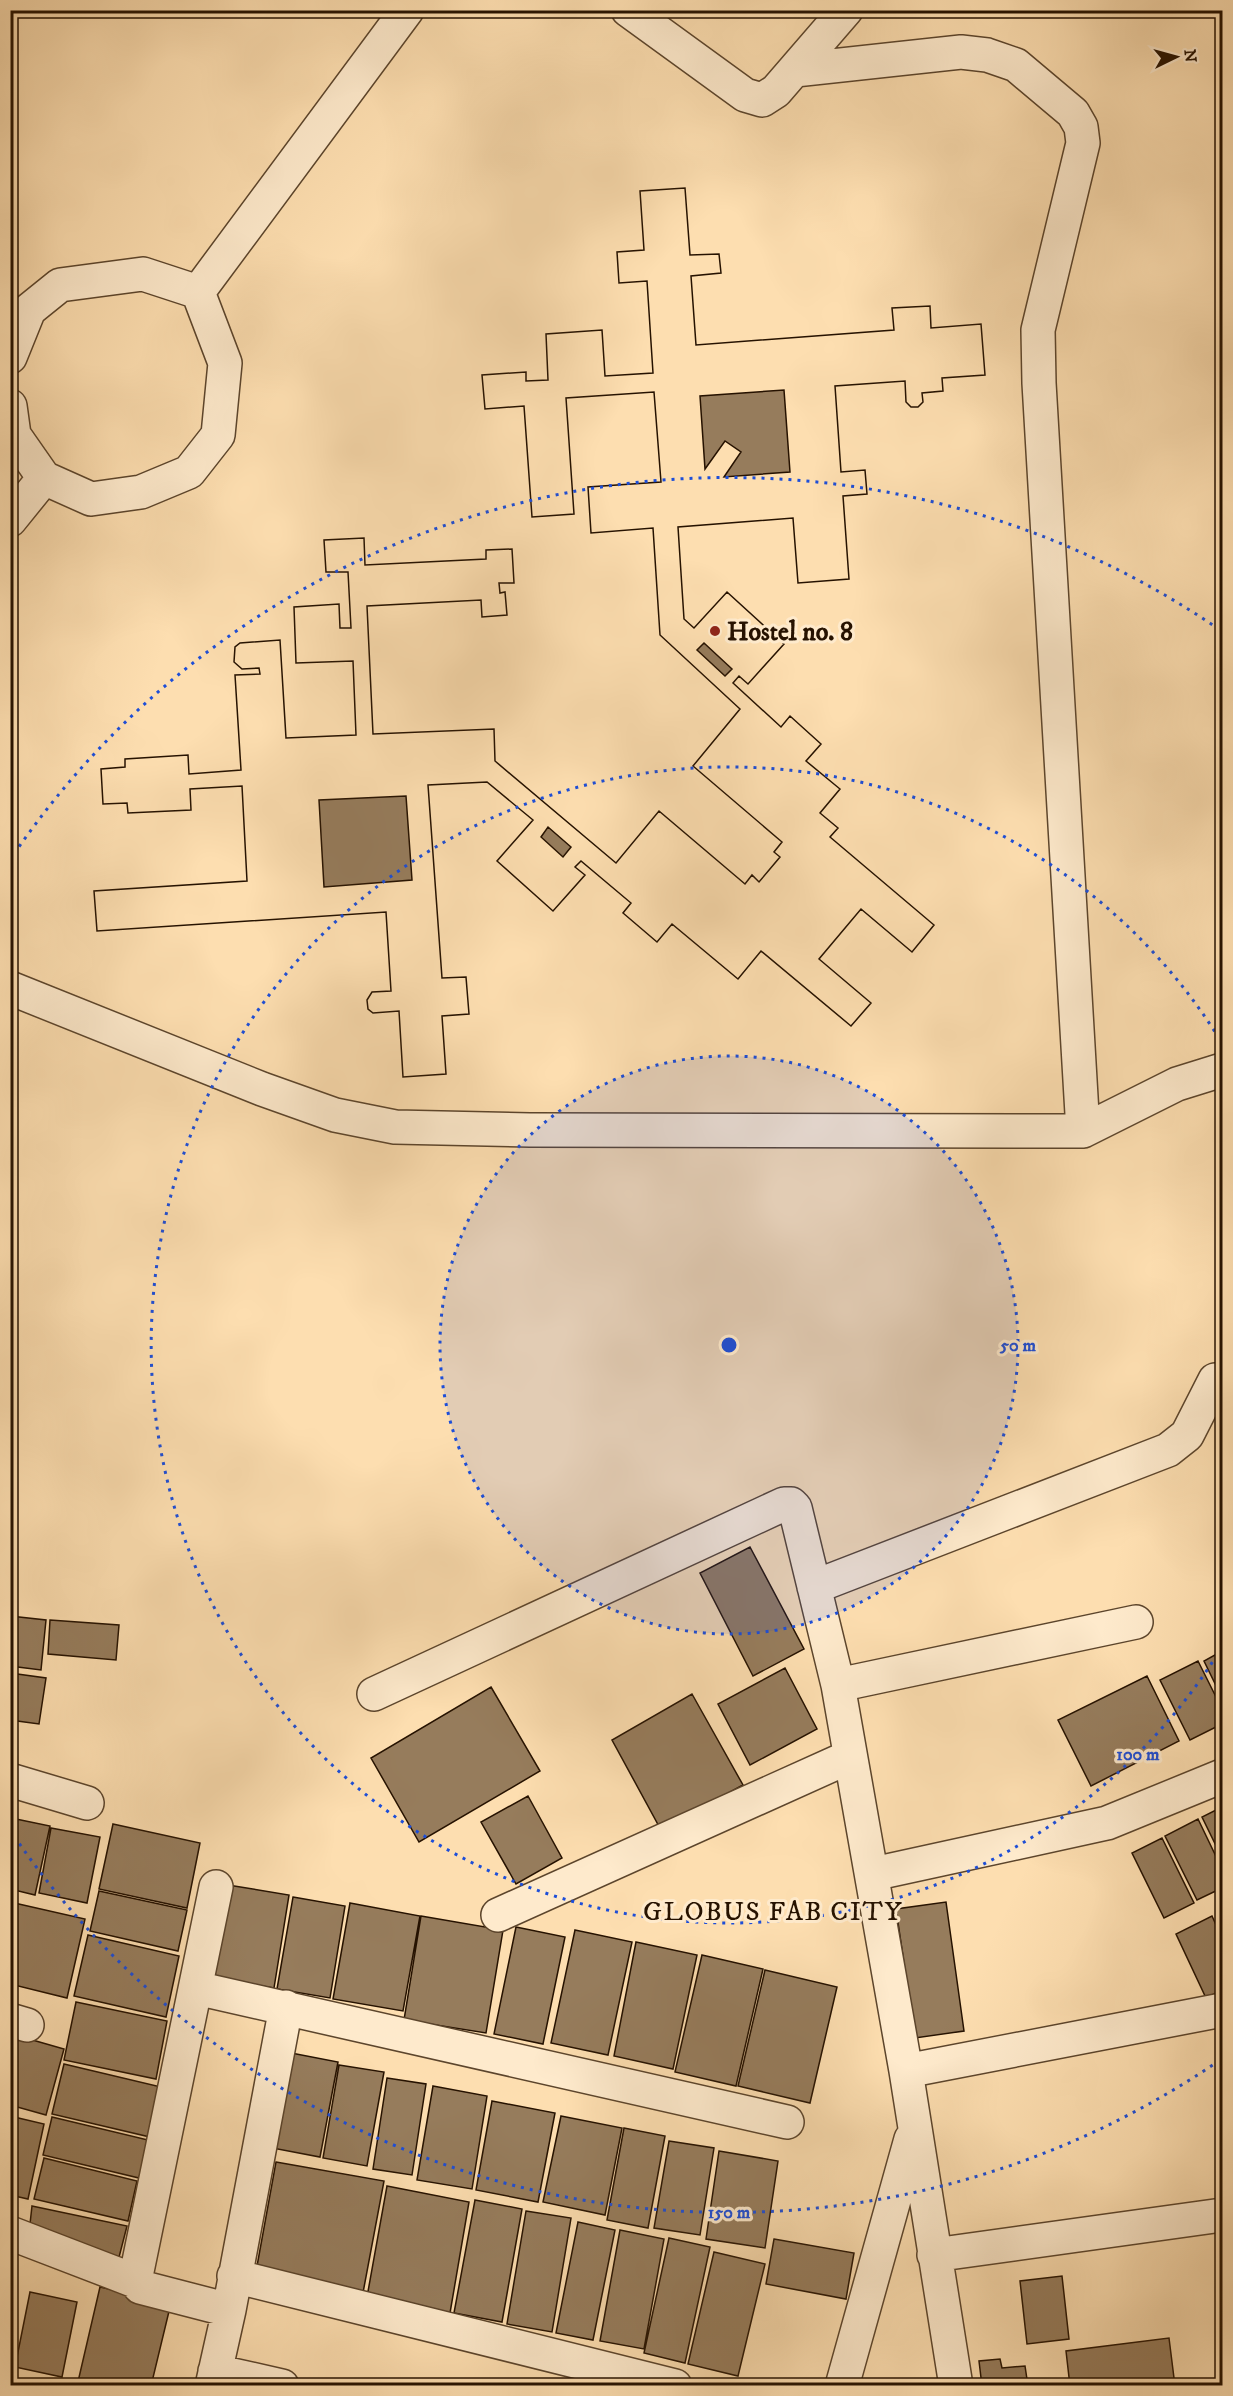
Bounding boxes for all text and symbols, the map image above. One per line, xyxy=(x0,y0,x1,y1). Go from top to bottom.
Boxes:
north arrow xyxy=(1146,27,1206,87)
text: N xyxy=(1179,48,1200,63)
place label: Hostel no. 8 xyxy=(727,616,853,649)
marker: Hostel no. 8 xyxy=(708,624,722,638)
centre of rings xyxy=(719,1335,739,1355)
text: 50 m xyxy=(999,1335,1036,1357)
text: 100 m xyxy=(1116,1744,1160,1766)
district label: GLOBUS FAB CITY xyxy=(643,1895,903,1929)
text: 150 m xyxy=(708,2202,751,2224)

